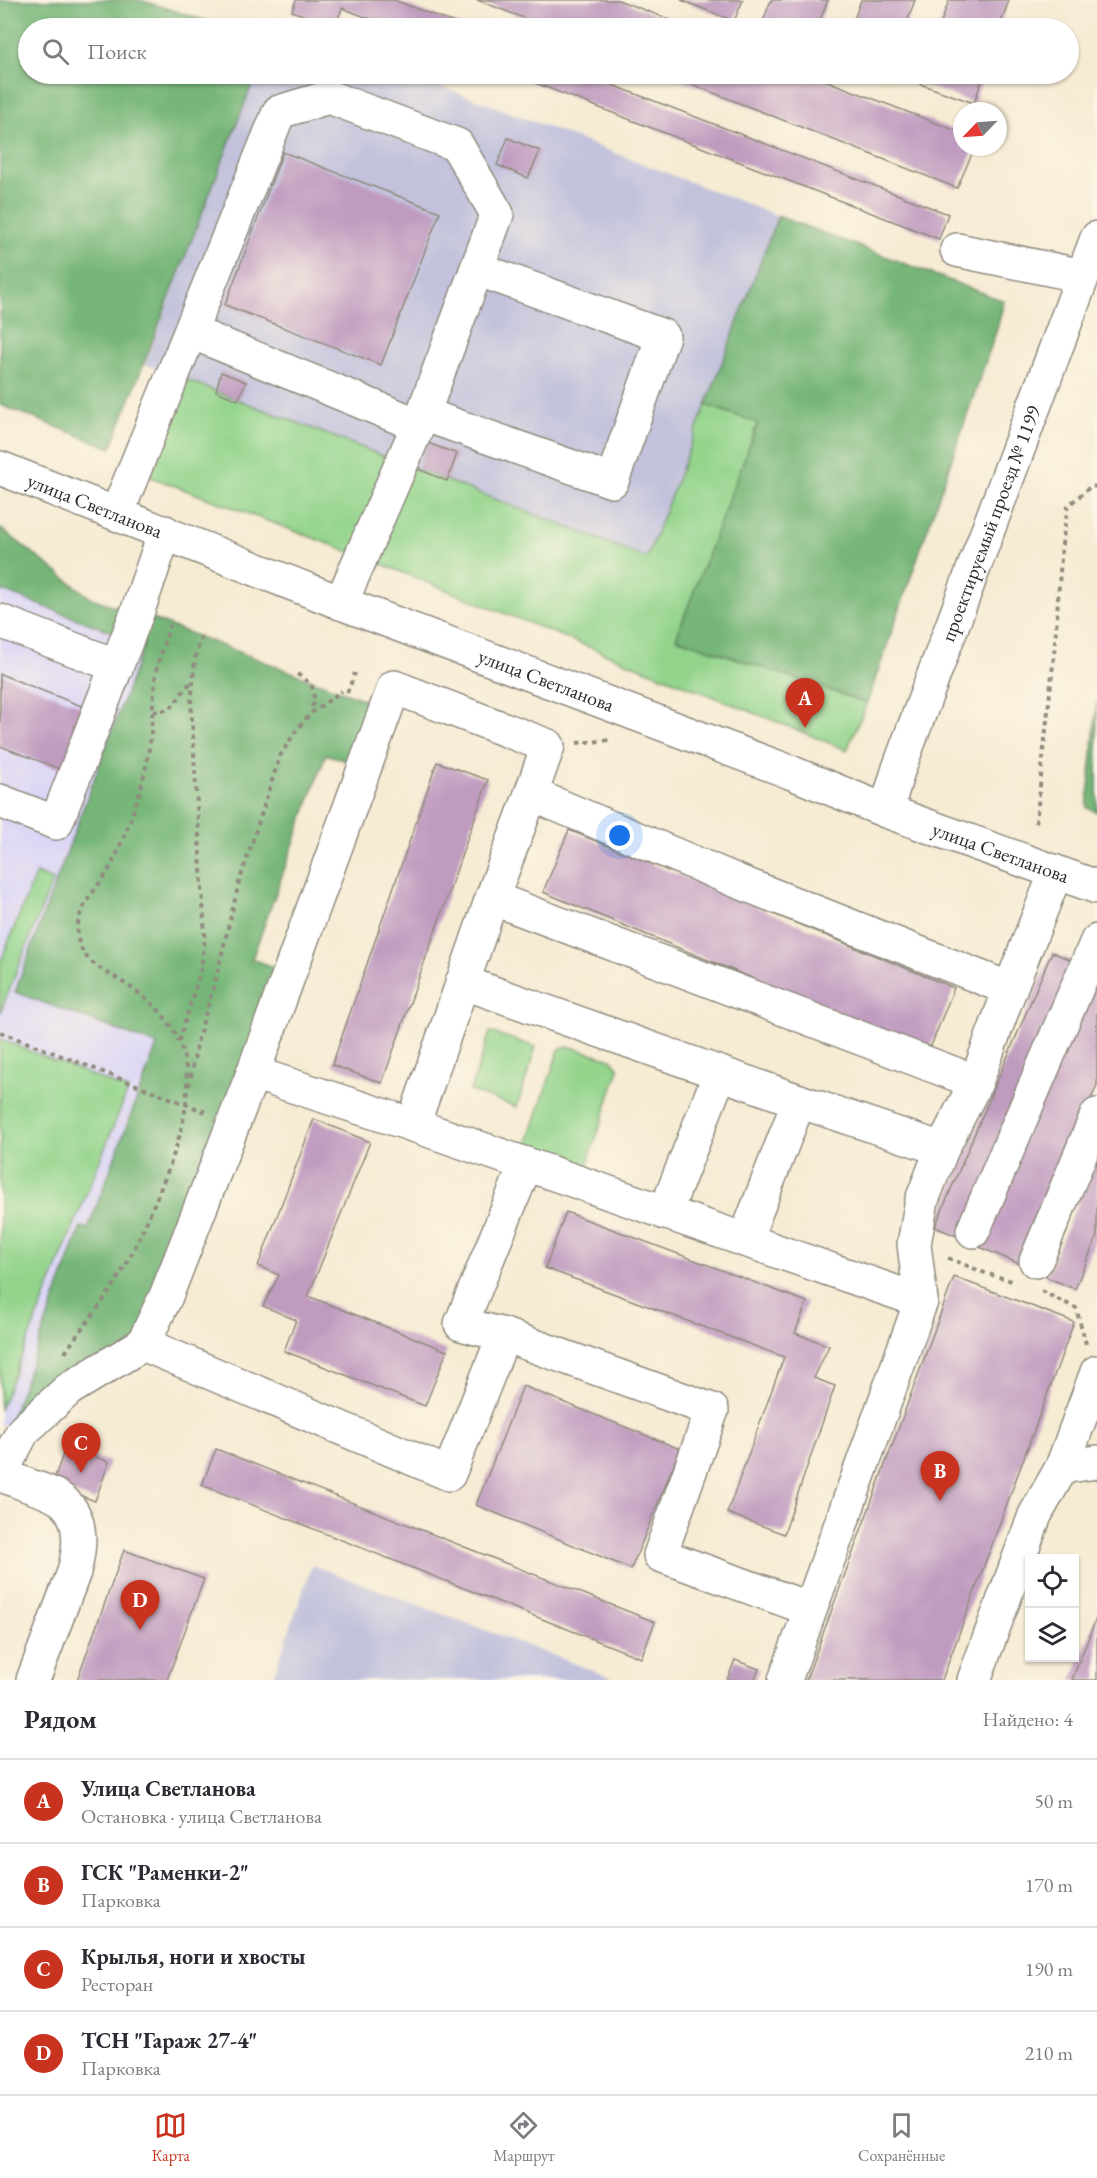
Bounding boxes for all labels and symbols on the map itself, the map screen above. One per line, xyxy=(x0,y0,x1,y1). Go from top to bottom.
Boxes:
north arrow xyxy=(953,102,1007,156)
street label: проектируемый проезд № 1199 xyxy=(934,401,1046,645)
street label: улица Светланова xyxy=(23,467,166,544)
street label: улица Светланова xyxy=(475,643,618,718)
pin: A xyxy=(786,678,824,728)
street label: улица Светланова xyxy=(929,816,1073,889)
your location xyxy=(605,821,634,850)
pin: C xyxy=(62,1424,100,1473)
pin: B xyxy=(920,1452,960,1501)
pin: D xyxy=(120,1580,160,1630)

